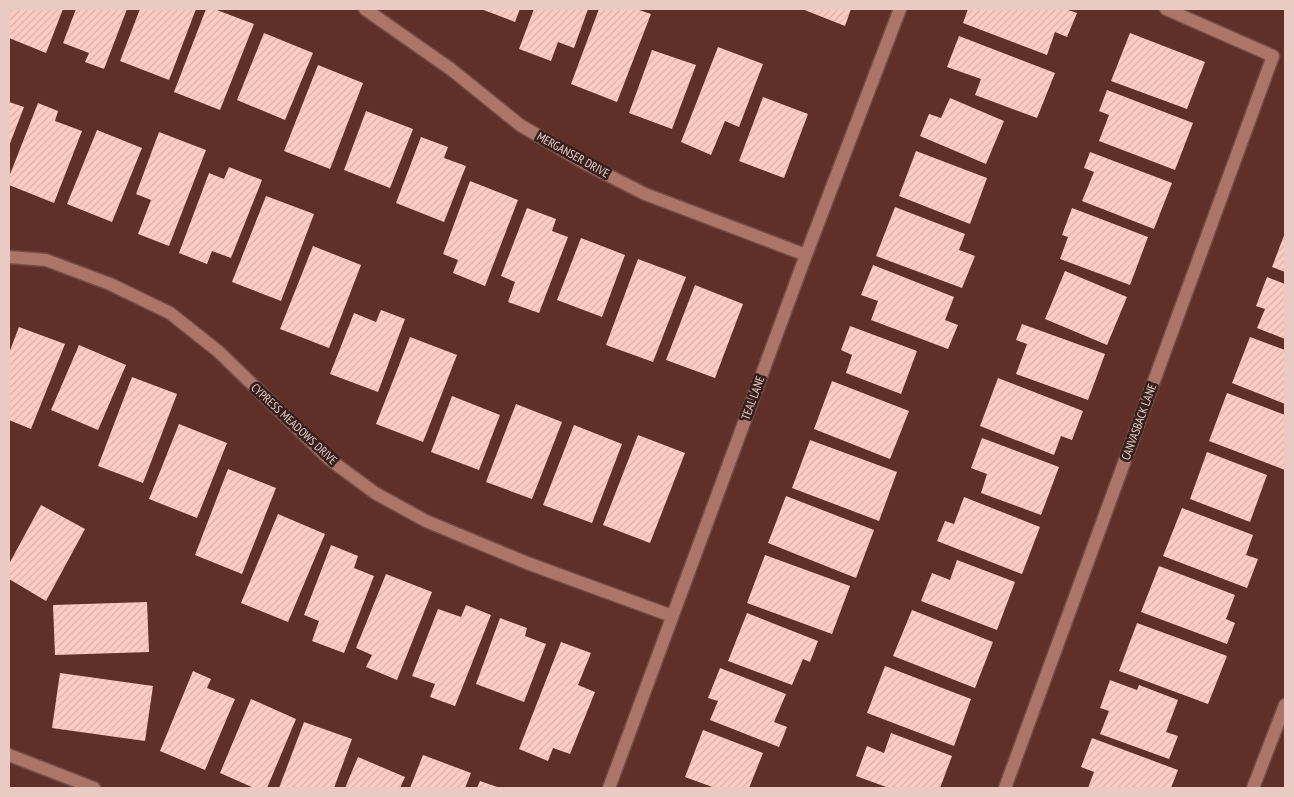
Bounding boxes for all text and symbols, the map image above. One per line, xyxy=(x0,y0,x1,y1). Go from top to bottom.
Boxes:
street label: MERGANSER DRIVE xyxy=(534,129,612,181)
street label: TEAL LANE xyxy=(738,374,767,422)
street label: CYPRESS MEADOWS DRIVE xyxy=(248,380,340,467)
street label: CANVASBACK LANE xyxy=(1118,382,1159,462)

